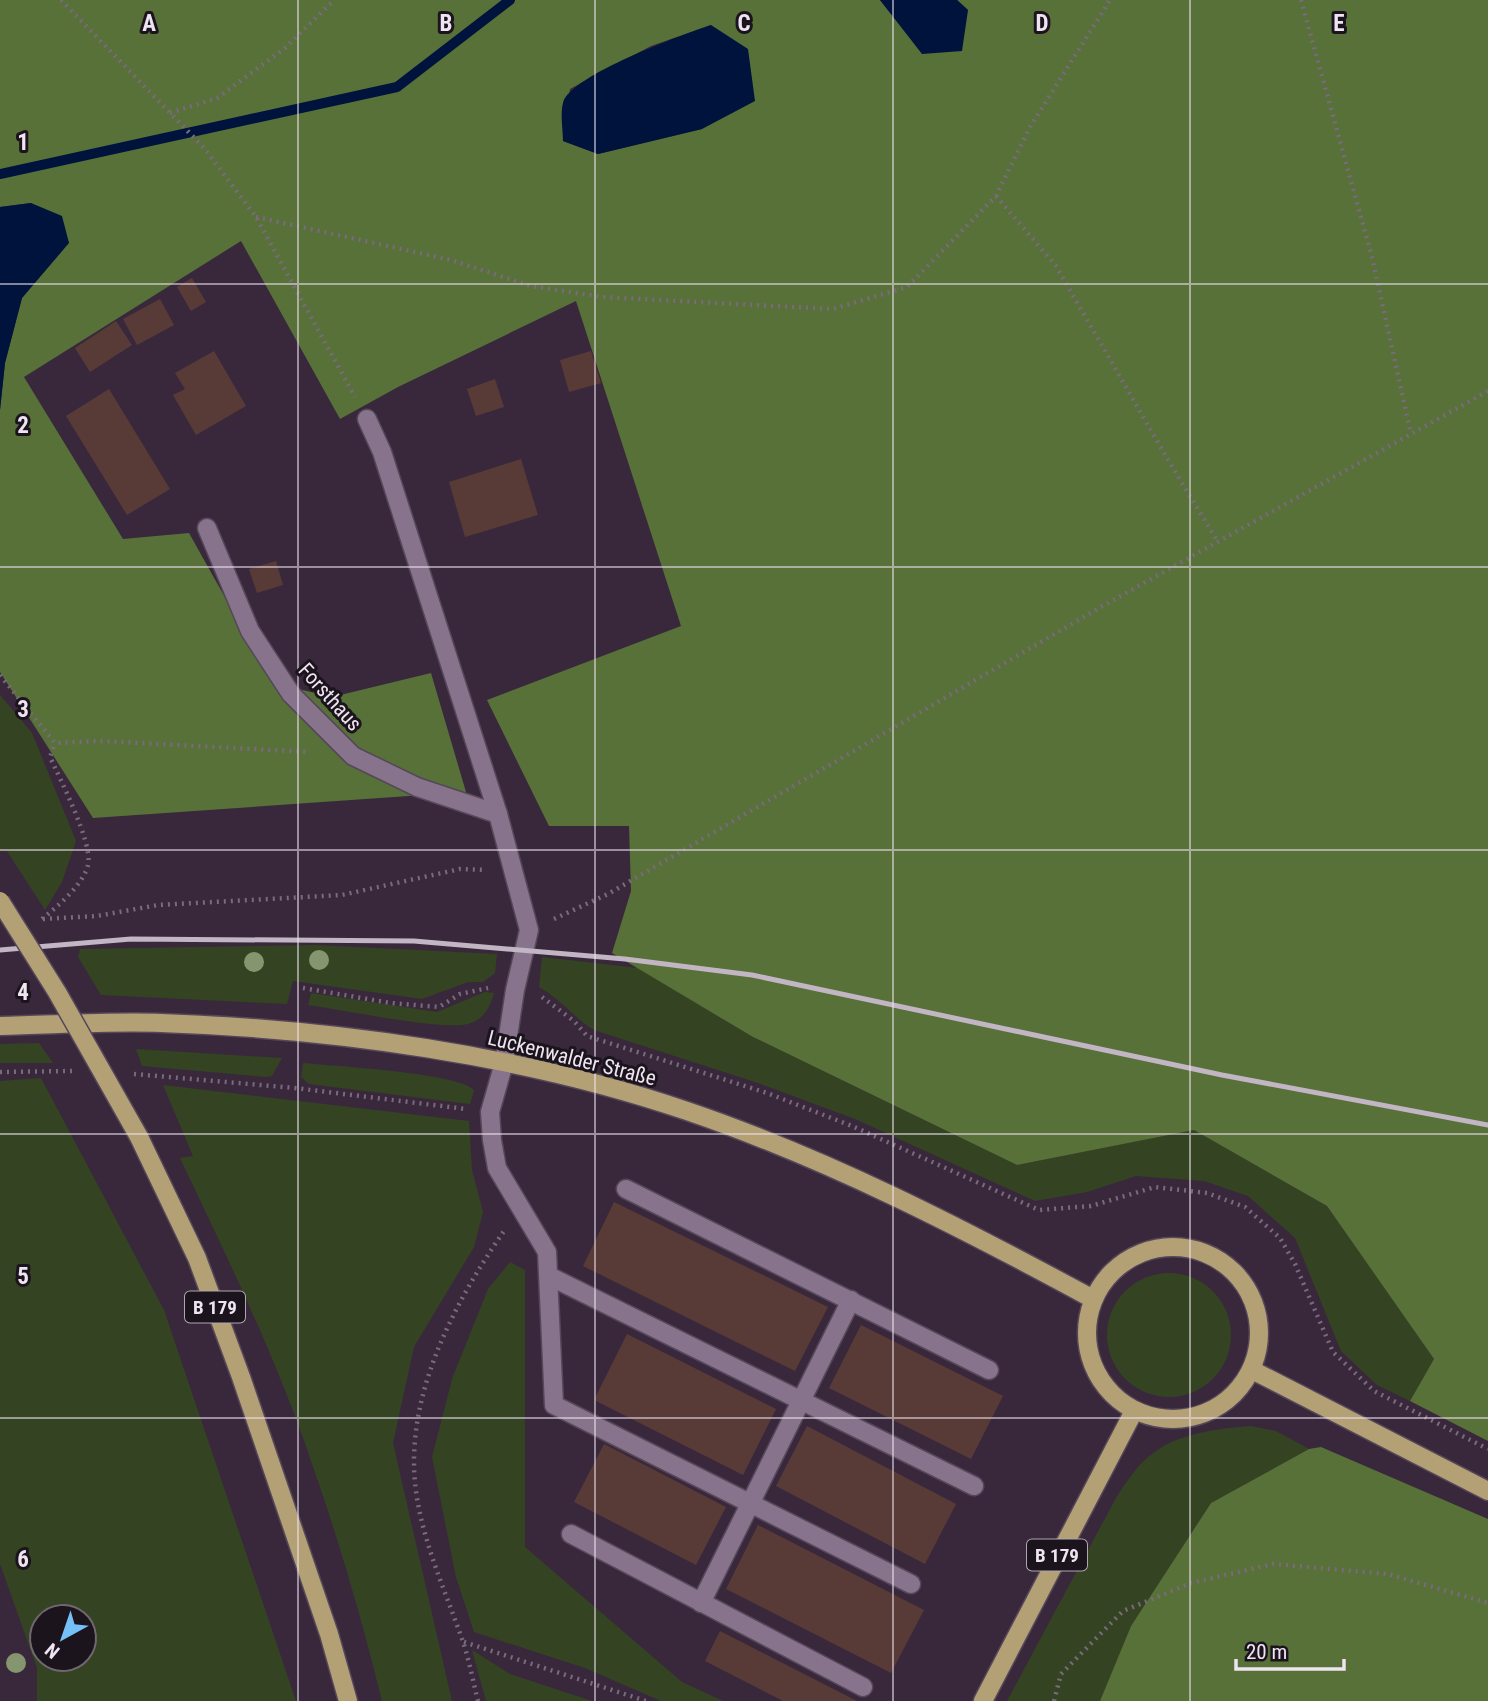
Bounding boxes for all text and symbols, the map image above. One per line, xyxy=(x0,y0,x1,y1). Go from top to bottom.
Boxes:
text: A xyxy=(142,10,156,37)
text: B xyxy=(440,10,452,37)
text: C xyxy=(737,10,751,37)
text: D xyxy=(1036,10,1049,37)
text: E xyxy=(1333,10,1345,37)
text: 1 xyxy=(17,129,29,156)
text: 2 xyxy=(17,412,29,439)
street label: Forsthaus xyxy=(293,658,367,736)
text: 3 xyxy=(17,696,29,723)
text: 4 xyxy=(17,979,29,1006)
street label: Luckenwalder Straße xyxy=(485,1025,659,1091)
text: 5 xyxy=(17,1263,29,1290)
road number: B 179 xyxy=(185,1292,245,1322)
road number: B 179 xyxy=(1027,1540,1087,1570)
text: 6 xyxy=(17,1546,29,1573)
north arrow xyxy=(28,1603,98,1673)
scale bar xyxy=(1236,1628,1344,1672)
text: N xyxy=(41,1638,64,1663)
text: 20 m xyxy=(1246,1640,1287,1664)

